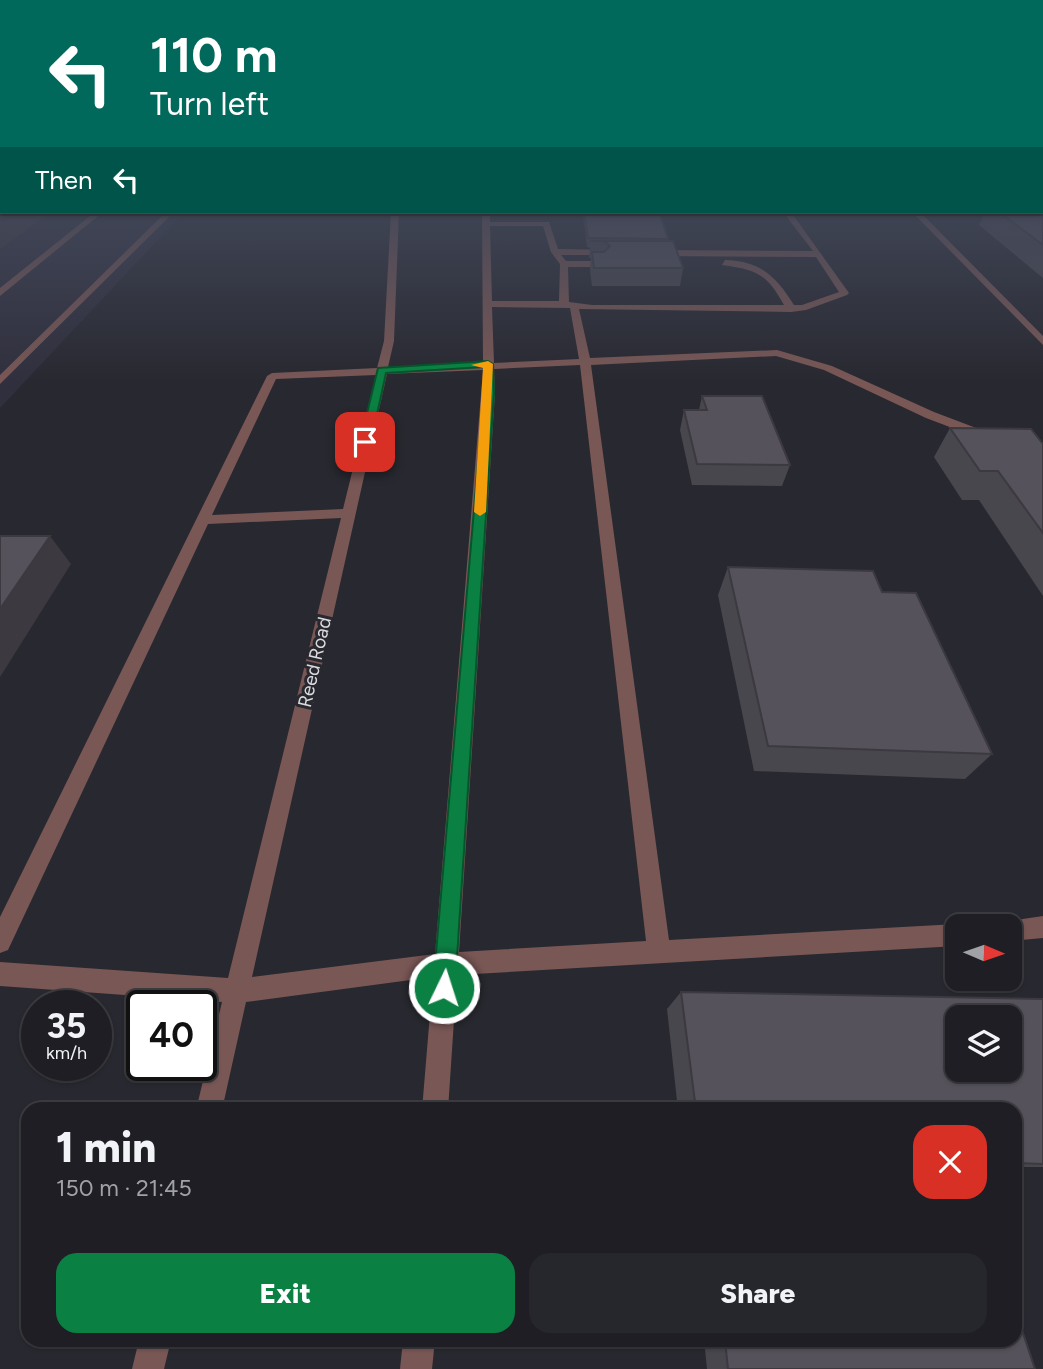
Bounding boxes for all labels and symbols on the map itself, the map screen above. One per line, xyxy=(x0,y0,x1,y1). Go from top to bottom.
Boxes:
pin xyxy=(335,412,395,472)
street label: Reed Road xyxy=(293,615,336,710)
north arrow xyxy=(945,914,1022,990)
position arrow xyxy=(407,951,481,1025)
speed limit sign: 40 xyxy=(126,990,217,1081)

